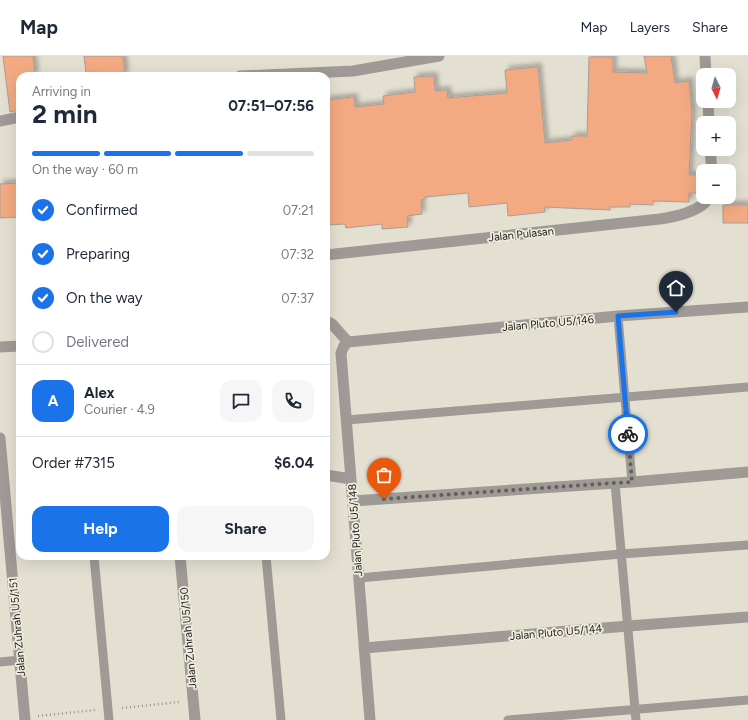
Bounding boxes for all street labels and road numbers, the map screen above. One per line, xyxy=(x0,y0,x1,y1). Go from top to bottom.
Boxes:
street label: Jalan Pulasan xyxy=(488,225,554,244)
street label: Jalan Pluto U5/146 xyxy=(502,313,595,334)
street label: Jalan Pluto U5/148 xyxy=(346,483,365,577)
street label: Jalan Zuhrah U5/151 xyxy=(7,577,28,677)
street label: Jalan Zuhrah U5/150 xyxy=(178,587,199,689)
street label: Jalan Pluto U5/144 xyxy=(509,622,603,643)

